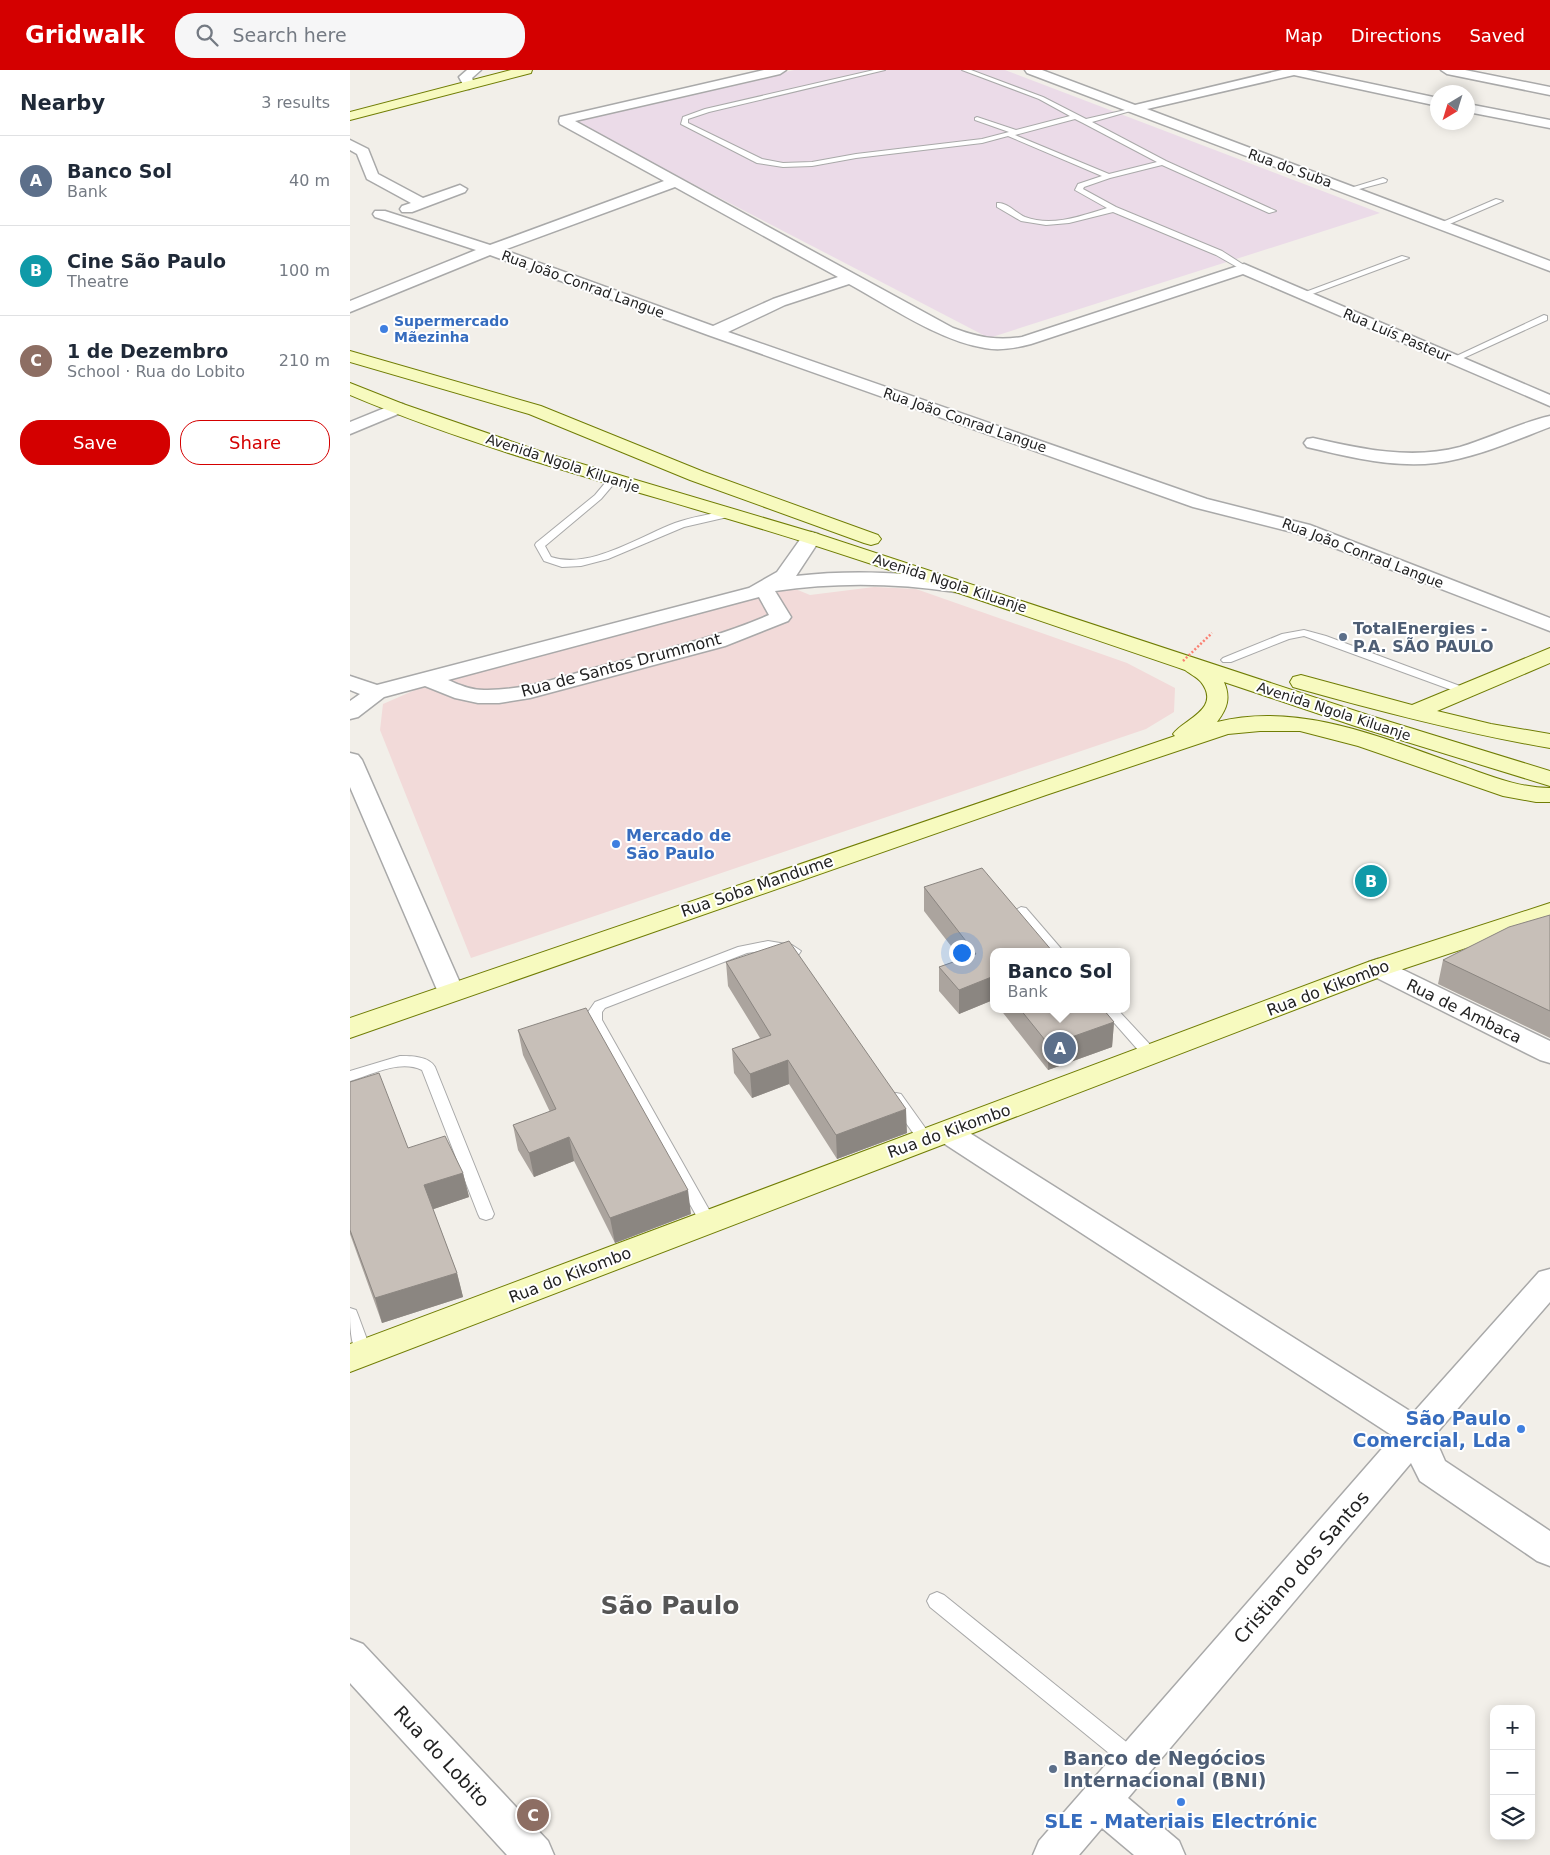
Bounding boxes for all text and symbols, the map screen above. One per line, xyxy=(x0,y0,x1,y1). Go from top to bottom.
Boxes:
search box xyxy=(175,13,525,58)
text: Gridwalk xyxy=(25,21,145,49)
icon: search xyxy=(193,21,221,49)
text: Search here xyxy=(233,24,347,46)
text: Map xyxy=(1285,25,1323,46)
text: Directions xyxy=(1351,25,1441,46)
text: Saved xyxy=(1469,25,1525,46)
north arrow xyxy=(1430,85,1475,130)
text: Nearby xyxy=(20,91,105,115)
text: 3 results xyxy=(261,93,330,112)
street label: Rua do Suba xyxy=(1246,145,1334,191)
text: Banco Sol xyxy=(67,160,172,182)
text: A xyxy=(30,171,42,190)
text: 40 m xyxy=(289,171,330,190)
text: Bank xyxy=(67,182,107,201)
street label: Rua João Conrad Langue xyxy=(500,247,666,321)
text: Cine São Paulo xyxy=(67,250,226,272)
text: B xyxy=(30,261,42,280)
text: 100 m xyxy=(279,261,330,280)
text: Theatre xyxy=(67,272,129,291)
street label: Rua Luís Pasteur xyxy=(1341,305,1453,365)
place label: Supermercado Mãezinha xyxy=(394,313,509,345)
marker: Supermercado Mãezinha xyxy=(378,323,390,335)
text: 1 de Dezembro xyxy=(67,340,228,362)
text: C xyxy=(30,351,42,370)
text: 210 m xyxy=(279,351,330,370)
text: School · Rua do Lobito xyxy=(67,362,245,381)
street label: Rua João Conrad Langue xyxy=(881,384,1049,456)
button: Save xyxy=(20,420,170,465)
button: Share xyxy=(180,420,330,465)
street label: Avenida Ngola Kiluanje xyxy=(484,431,642,495)
street label: Rua João Conrad Langue xyxy=(1280,515,1446,591)
street label: Avenida Ngola Kiluanje xyxy=(871,551,1029,615)
place label: TotalEnergies - P.A. SÃO PAULO xyxy=(1353,619,1494,656)
street label: Rua de Santos Drummont xyxy=(519,629,723,701)
marker: TotalEnergies - P.A. SÃO PAULO xyxy=(1337,631,1349,643)
street label: Avenida Ngola Kiluanje xyxy=(1255,679,1413,743)
place label: Mercado de São Paulo xyxy=(626,826,731,863)
marker: Mercado de São Paulo xyxy=(610,838,622,850)
street label: Rua Soba Mandume xyxy=(678,851,836,921)
pin: B xyxy=(1355,862,1387,900)
your location xyxy=(949,940,975,966)
popup xyxy=(990,948,1130,1013)
street label: Rua do Kikombo xyxy=(1264,956,1392,1020)
text: Banco Sol xyxy=(1007,960,1113,982)
street label: Rua de Ambaca xyxy=(1403,975,1525,1047)
text: Bank xyxy=(1007,982,1048,1001)
pin: A xyxy=(1044,1029,1076,1067)
street label: Rua do Kikombo xyxy=(885,1100,1013,1162)
street label: Rua do Kikombo xyxy=(506,1243,634,1307)
place label: São Paulo Comercial, Lda xyxy=(1352,1407,1511,1451)
marker: São Paulo Comercial, Lda xyxy=(1515,1423,1527,1435)
street label: Cristiano dos Santos xyxy=(1229,1486,1373,1648)
district label: São Paulo xyxy=(601,1591,739,1620)
street label: Rua do Lobito xyxy=(390,1701,494,1811)
map controls xyxy=(1490,1705,1535,1840)
button: + xyxy=(1490,1705,1535,1750)
place label: Banco de Negócios Internacional (BNI) xyxy=(1063,1747,1266,1791)
button: − xyxy=(1490,1750,1535,1795)
marker: Banco de Negócios Internacional (BNI) xyxy=(1047,1763,1059,1775)
button: layers xyxy=(1490,1795,1535,1840)
pin: C xyxy=(517,1796,549,1834)
marker: SLE - Materiais Electrónic xyxy=(1175,1796,1187,1808)
place label: SLE - Materiais Electrónic xyxy=(1044,1810,1318,1832)

